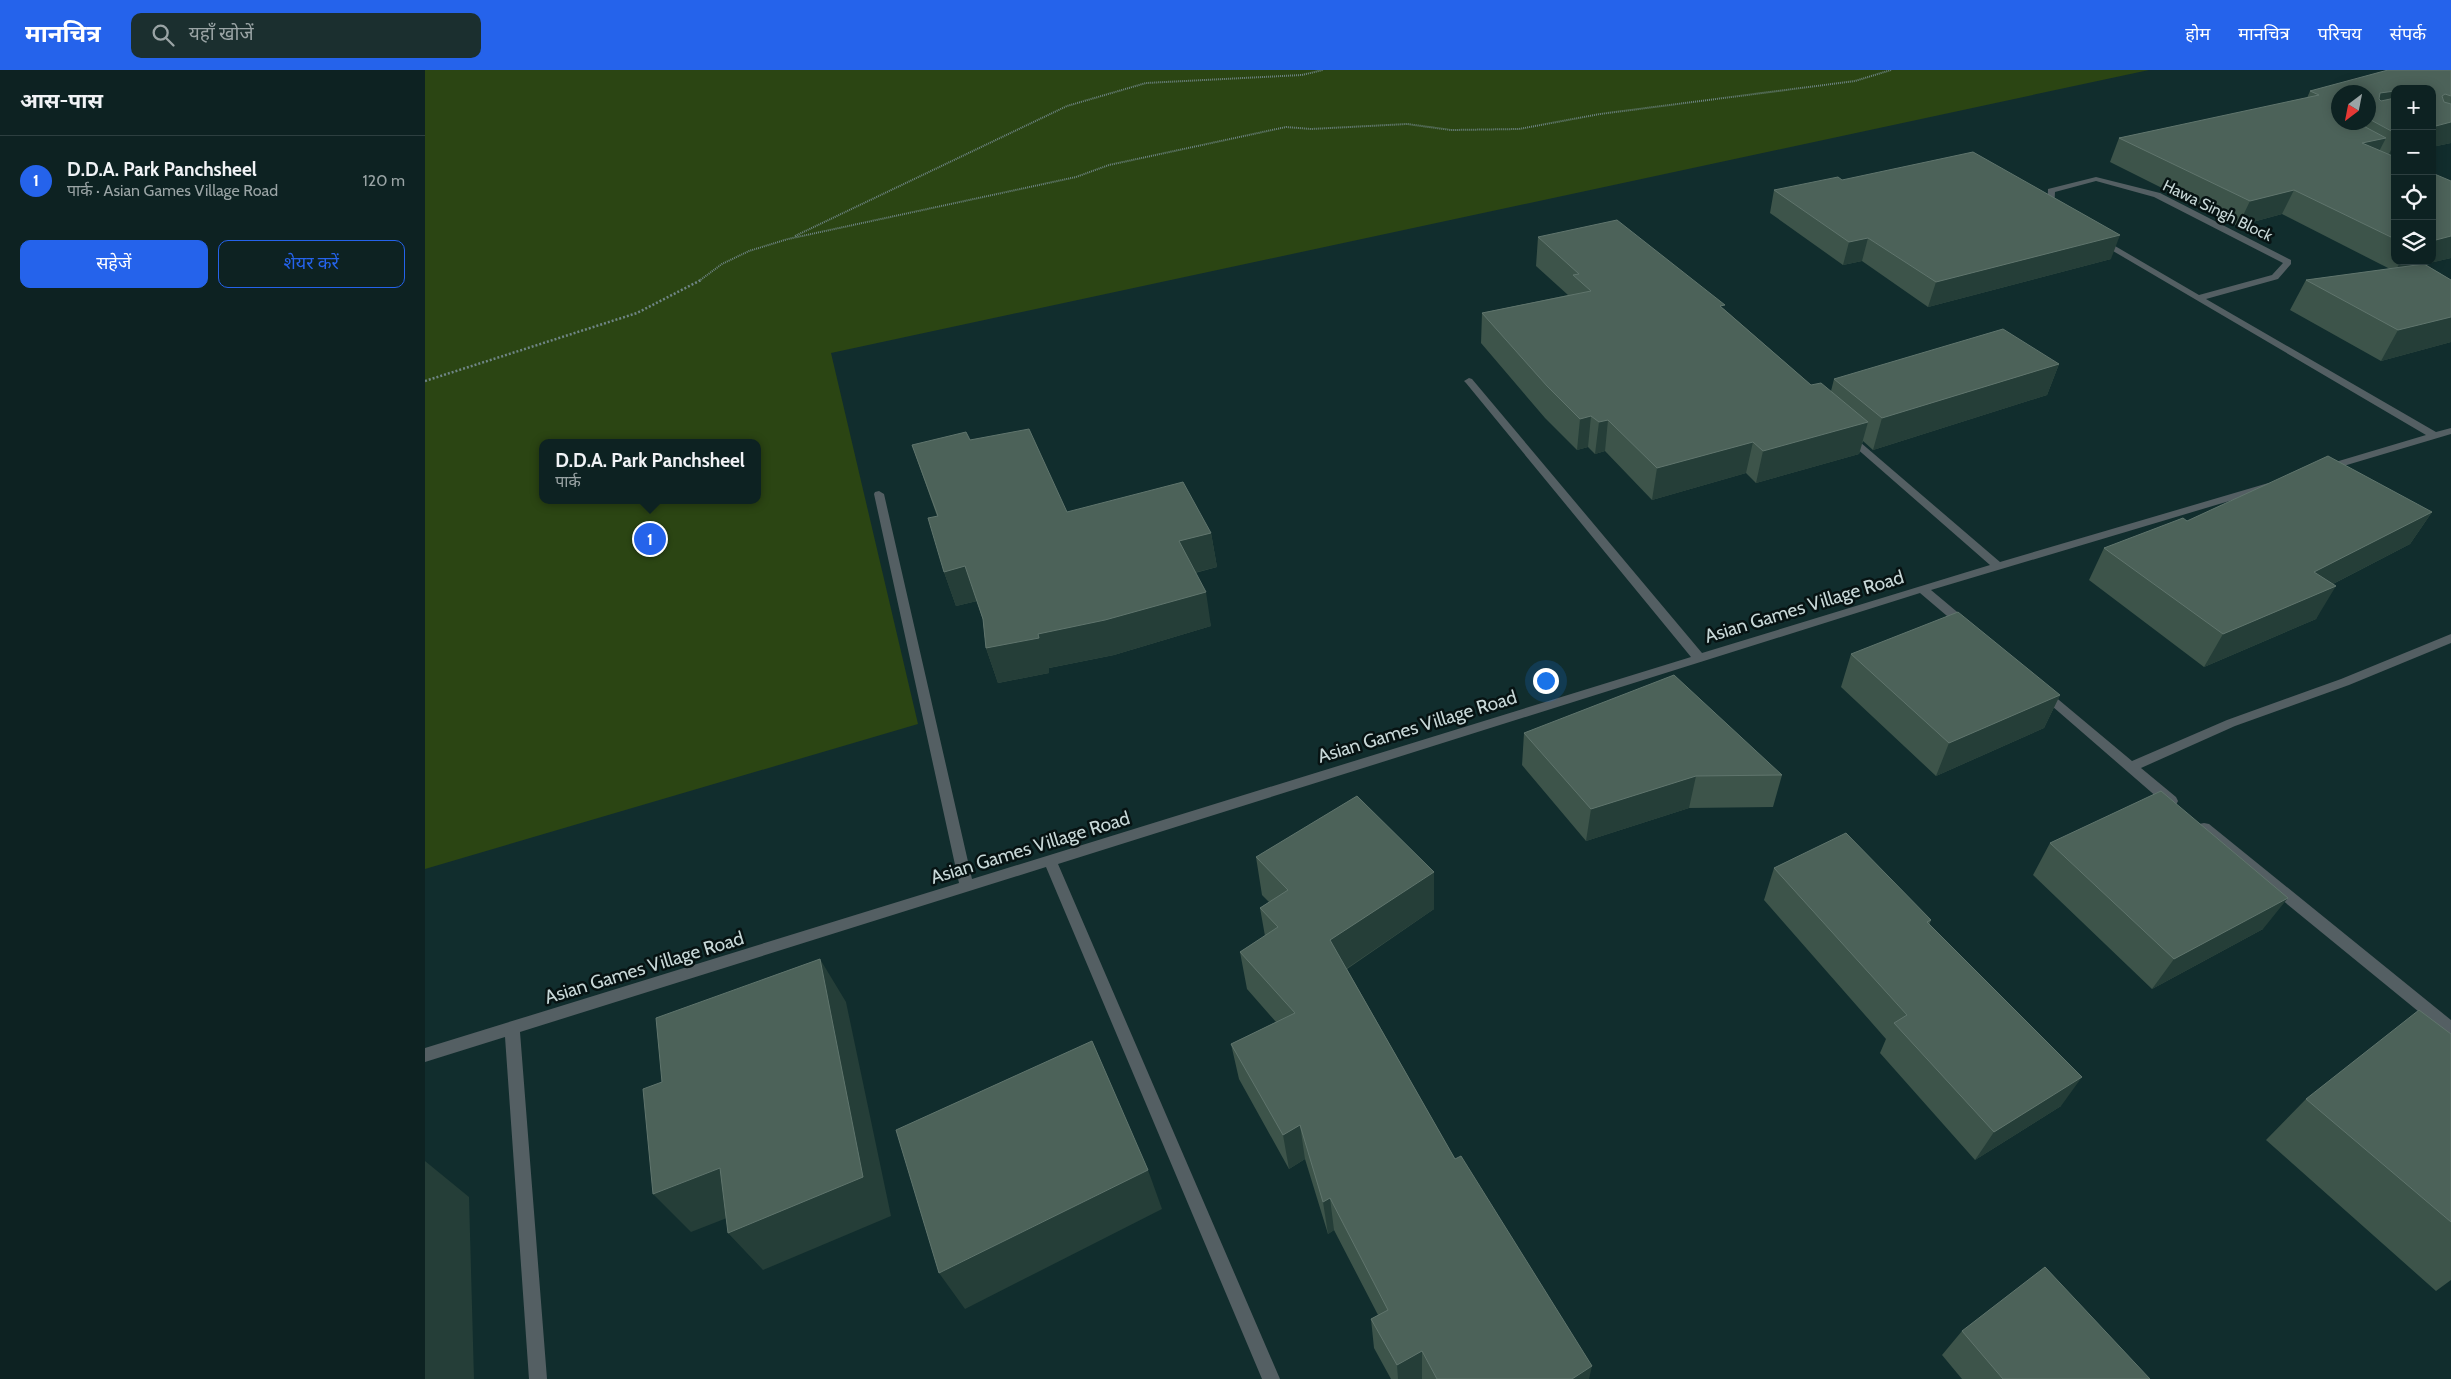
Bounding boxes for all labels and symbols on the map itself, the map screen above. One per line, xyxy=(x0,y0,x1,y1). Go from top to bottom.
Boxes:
north arrow xyxy=(2331,85,2376,130)
street label: Hawa Singh Block xyxy=(2160,176,2276,246)
pin: 1 xyxy=(634,520,666,558)
street label: Asian Games Village Road xyxy=(1702,565,1907,648)
your location xyxy=(1533,668,1559,694)
street label: Asian Games Village Road xyxy=(1315,685,1520,768)
street label: Asian Games Village Road xyxy=(928,806,1133,889)
street label: Asian Games Village Road xyxy=(542,926,747,1009)

